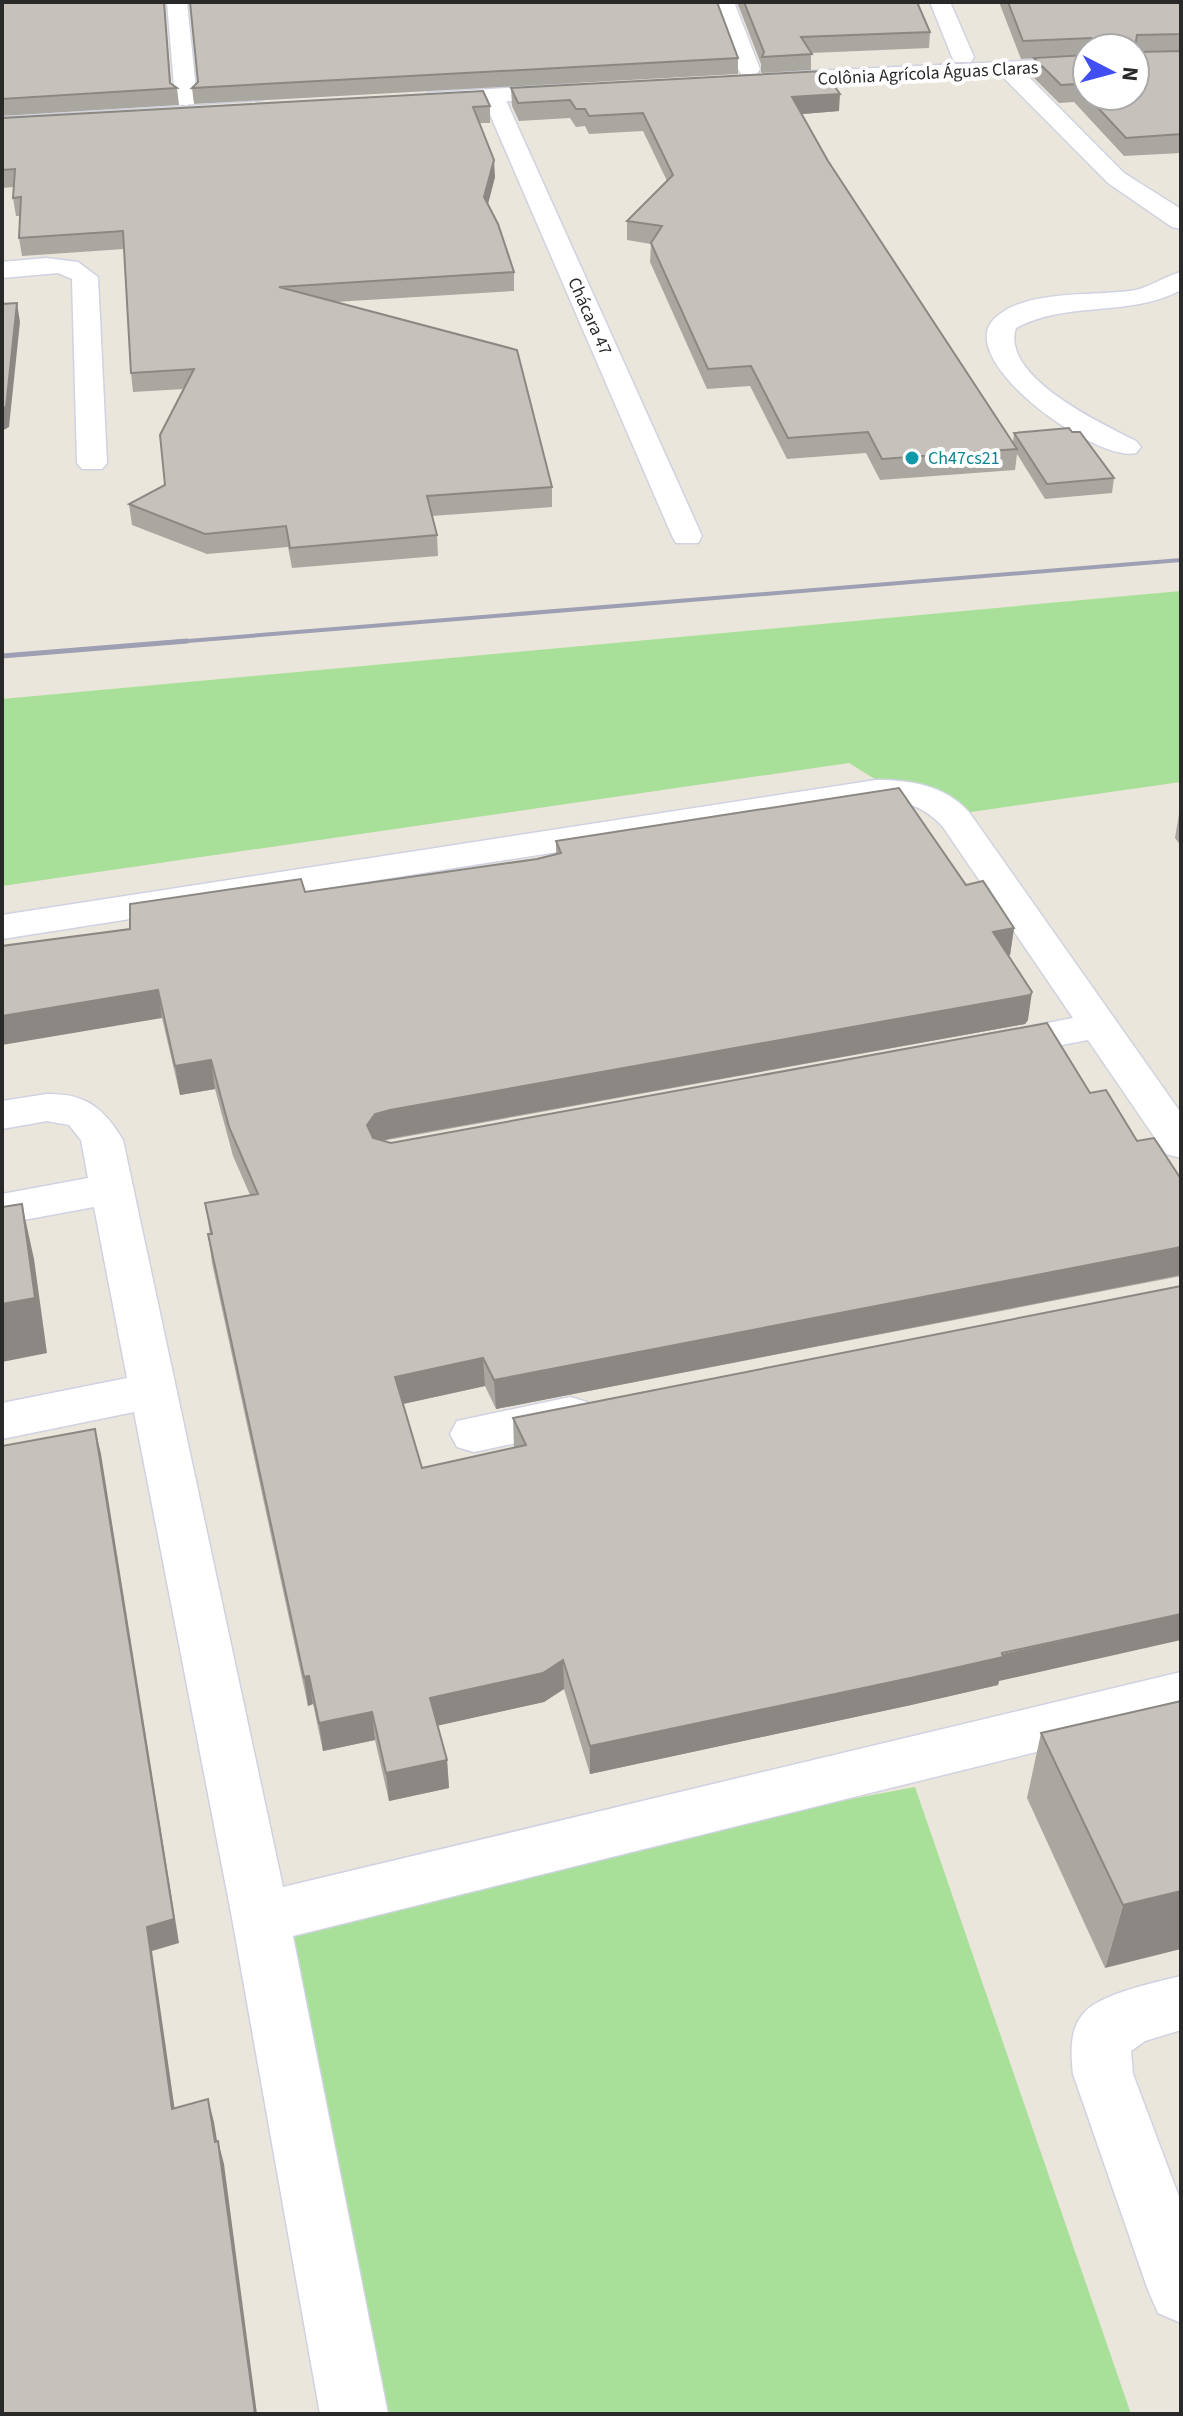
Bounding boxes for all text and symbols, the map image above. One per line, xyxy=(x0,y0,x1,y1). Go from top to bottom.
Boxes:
north arrow xyxy=(1071,32,1151,112)
street label: Colônia Agrícola Águas Claras xyxy=(817,55,1039,92)
text: N xyxy=(1113,65,1147,83)
street label: Chácara 47 xyxy=(561,273,618,359)
place label: Ch47cs21 xyxy=(928,446,1000,471)
marker: Ch47cs21 xyxy=(903,449,921,467)

